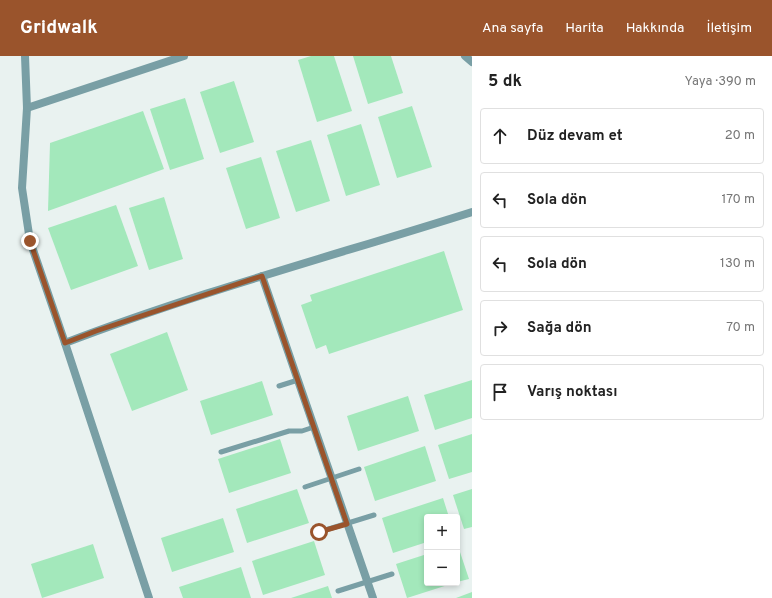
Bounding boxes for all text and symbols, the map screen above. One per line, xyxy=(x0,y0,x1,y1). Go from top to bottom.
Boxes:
text: Gridwalk xyxy=(20,16,98,40)
text: Ana sayfa xyxy=(482,20,543,37)
text: Harita xyxy=(565,20,604,37)
text: Hakkında xyxy=(626,20,684,37)
text: İletişim xyxy=(706,20,752,37)
text: 5 dk xyxy=(488,71,522,93)
text: Yaya · 390 m xyxy=(685,74,756,90)
icon: ahead xyxy=(489,125,511,147)
text: Düz devam et xyxy=(527,127,623,146)
text: 20 m xyxy=(725,128,755,144)
icon: left xyxy=(489,189,511,211)
text: Sola dön xyxy=(527,191,587,210)
text: 170 m xyxy=(721,192,755,208)
route end xyxy=(21,232,39,250)
icon: left xyxy=(489,253,511,275)
text: Sola dön xyxy=(527,255,587,274)
text: 130 m xyxy=(720,256,755,272)
icon: right xyxy=(489,317,511,339)
text: Sağa dön xyxy=(527,319,592,338)
text: 70 m xyxy=(726,320,755,336)
icon: arrive xyxy=(489,381,511,403)
text: Varış noktası xyxy=(527,383,618,402)
map controls xyxy=(424,514,460,586)
button: + xyxy=(424,514,460,550)
route start xyxy=(310,523,328,541)
button: − xyxy=(424,550,460,586)

